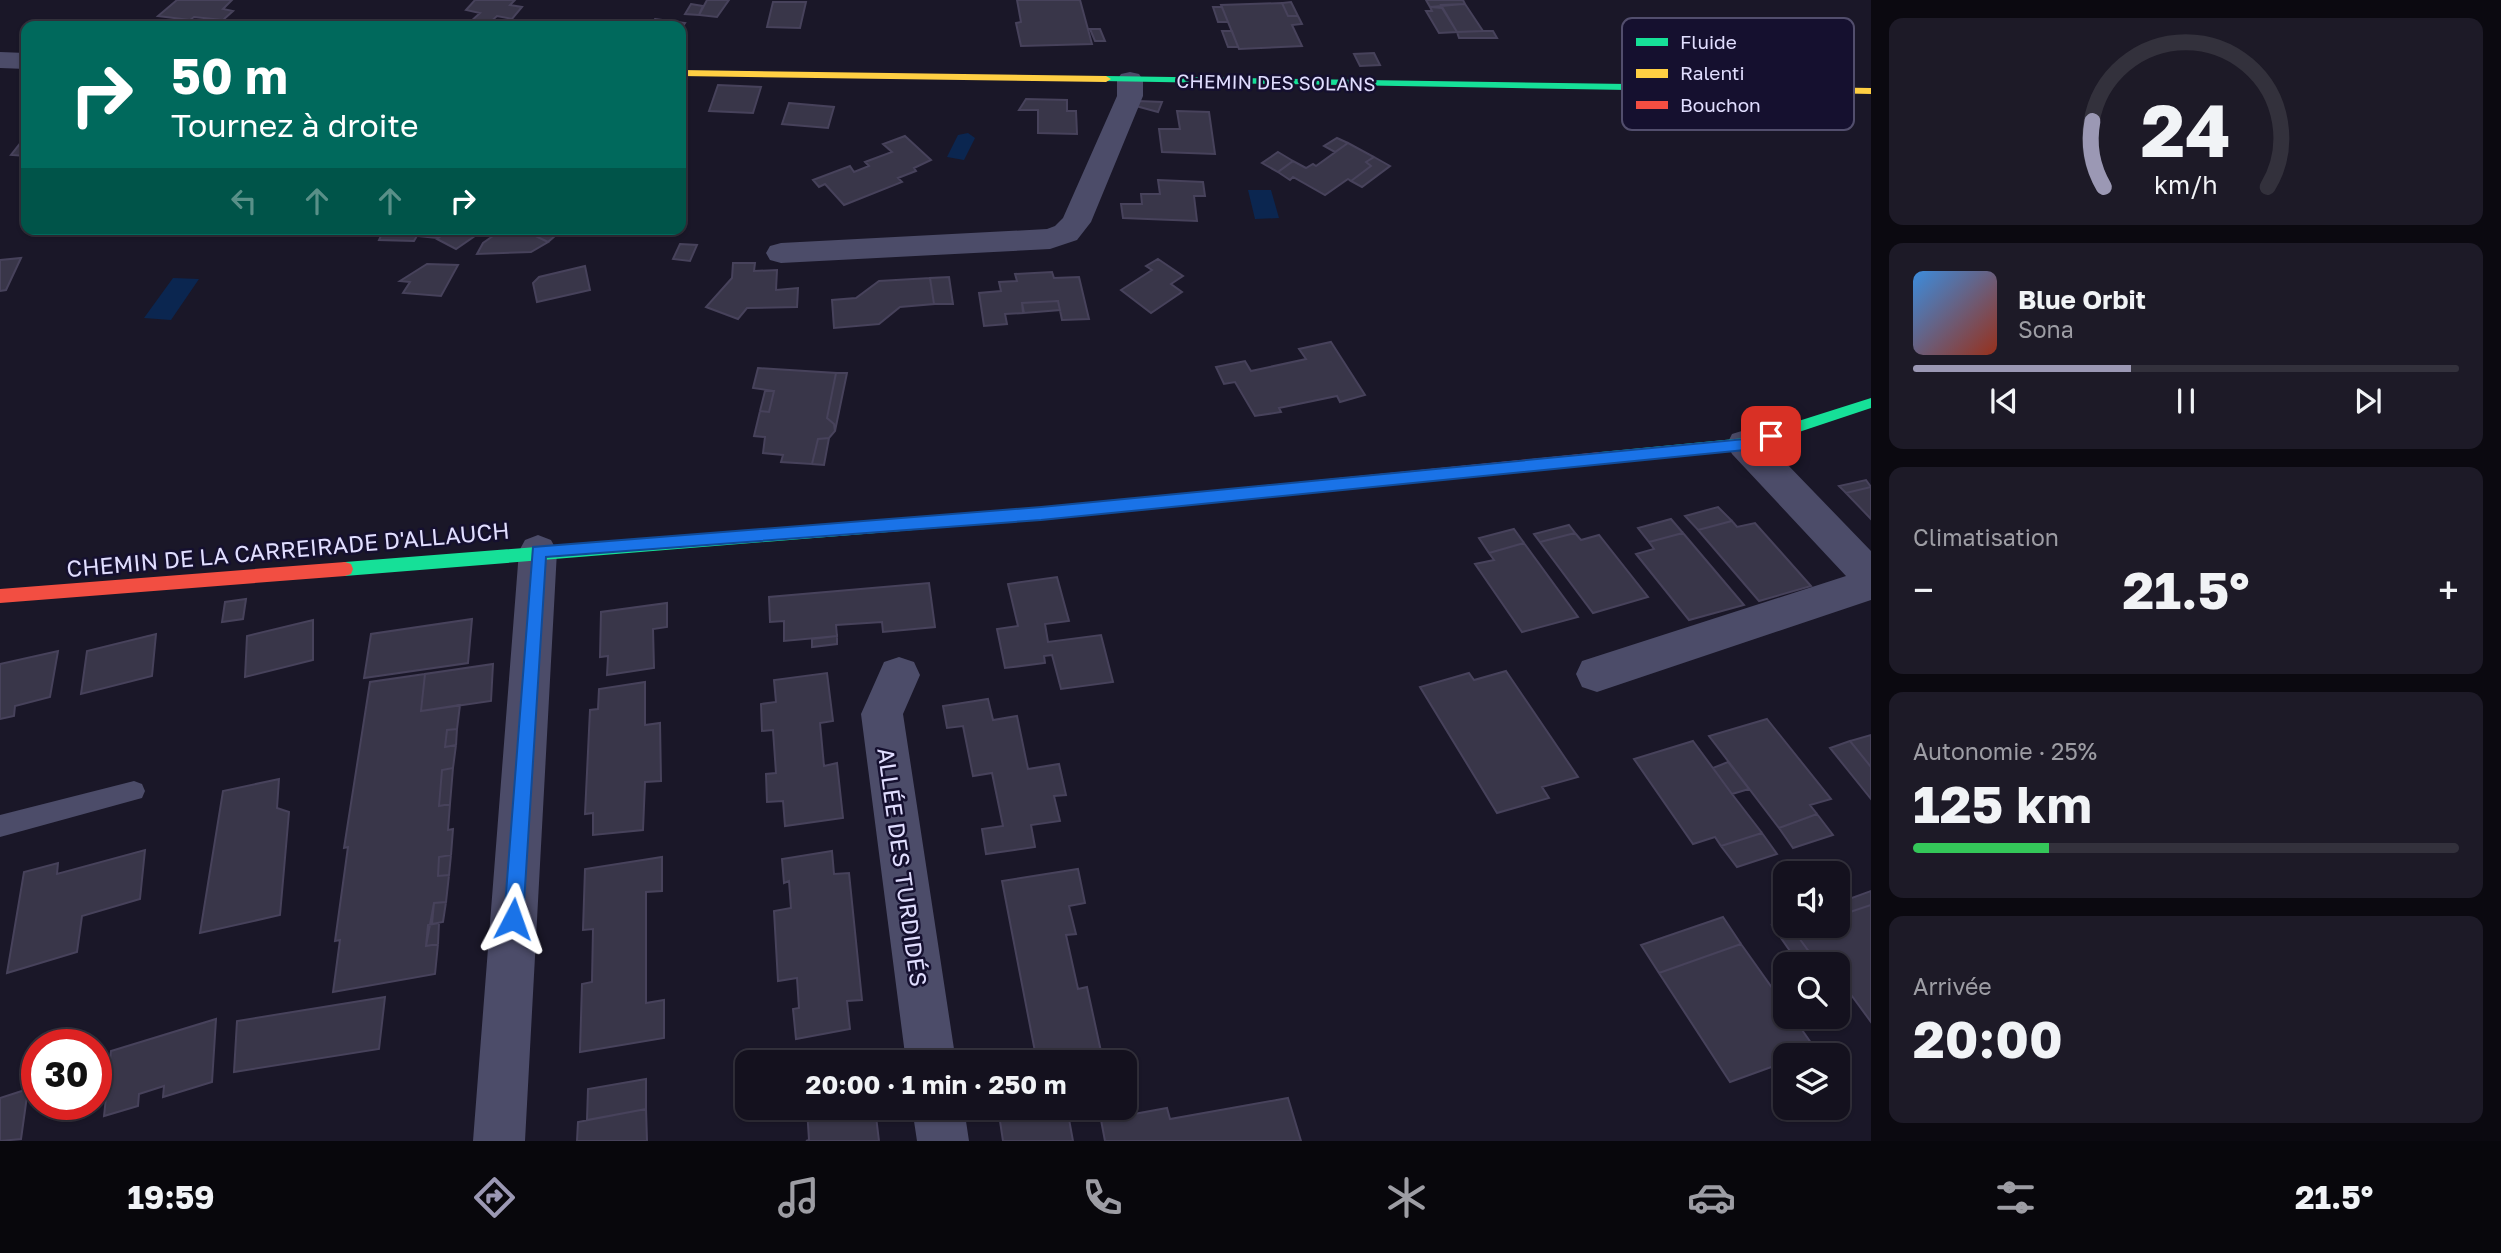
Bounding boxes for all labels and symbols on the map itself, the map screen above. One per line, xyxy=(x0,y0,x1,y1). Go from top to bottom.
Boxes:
legend xyxy=(1622,18,1854,130)
text: Fluide xyxy=(1680,30,1737,53)
text: Ralenti xyxy=(1680,61,1745,84)
street label: CHEMIN DES SOLANS xyxy=(1176,69,1376,95)
text: Bouchon xyxy=(1680,93,1761,116)
pin xyxy=(1741,406,1801,466)
street label: CHEMIN DE LA CARREIRADE D'ALLAUCH xyxy=(65,516,511,582)
street label: ALLÉE DES TURDIDÉS xyxy=(872,746,934,988)
position arrow xyxy=(476,882,550,956)
speed limit sign: 30 xyxy=(21,1029,112,1120)

